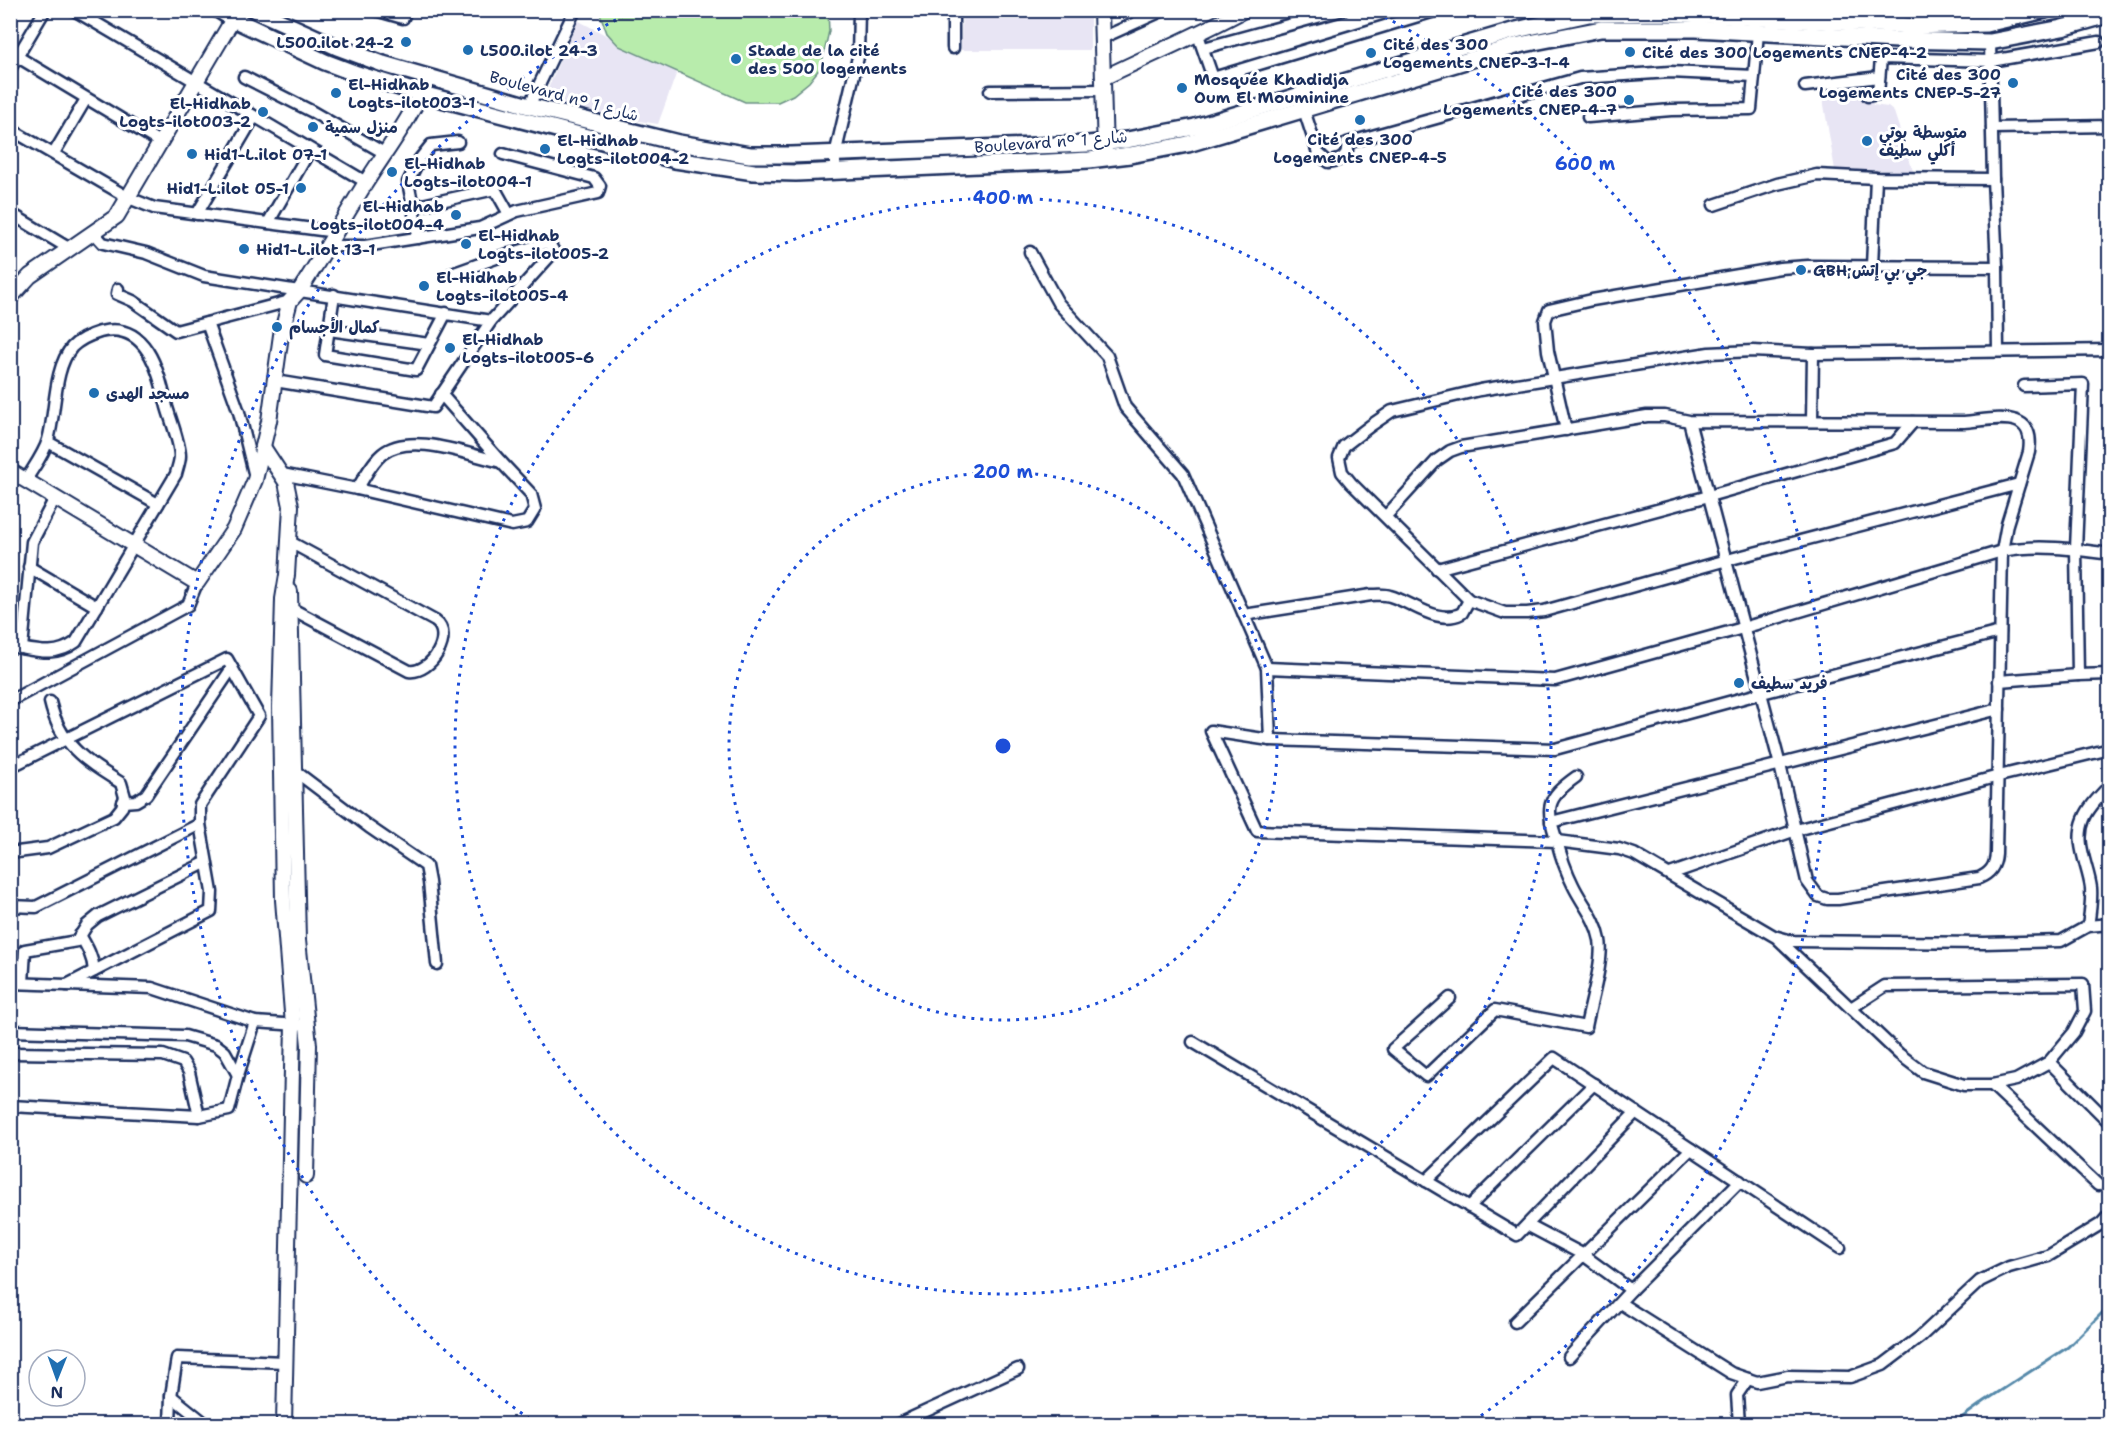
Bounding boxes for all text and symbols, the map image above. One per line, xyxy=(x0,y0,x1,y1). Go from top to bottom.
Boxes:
place label: L500.ilot 24-2 xyxy=(276,32,394,53)
place label: Cité des 300 Logements CNEP-3-1-4 xyxy=(1383,34,1570,73)
marker: L500.ilot 24-2 xyxy=(399,35,413,49)
place label: L500.ilot 24-3 xyxy=(480,40,598,61)
place label: Stade de la cité des 500 logements xyxy=(748,40,907,79)
place label: Cité des 300 Logements CNEP-4-2 xyxy=(1642,42,1927,63)
marker: L500.ilot 24-3 xyxy=(461,43,475,57)
marker: Cité des 300 Logements CNEP-4-2 xyxy=(1623,45,1637,59)
marker: Cité des 300 Logements CNEP-3-1-4 xyxy=(1364,46,1378,60)
marker: Stade de la cité des 500 logements xyxy=(729,52,743,66)
place label: Cité des 300 Logements CNEP-5-27 xyxy=(1819,64,2001,103)
street label: Boulevard n° شارع 1 xyxy=(487,66,641,127)
place label: Mosquée Khadidja Oum El Mouminine xyxy=(1194,69,1349,108)
place label: El-Hidhab Logts-ilot003-1 xyxy=(348,74,475,113)
marker: Cité des 300 Logements CNEP-5-27 xyxy=(2006,76,2020,90)
marker: Mosquée Khadidja Oum El Mouminine xyxy=(1175,81,1189,95)
place label: Cité des 300 Logements CNEP-4-7 xyxy=(1443,81,1617,120)
marker: El-Hidhab Logts-ilot003-1 xyxy=(329,86,343,100)
place label: El-Hidhab Logts-ilot003-2 xyxy=(119,93,251,132)
marker: Cité des 300 Logements CNEP-4-7 xyxy=(1622,93,1636,107)
marker: El-Hidhab Logts-ilot003-2 xyxy=(256,105,270,119)
marker: Cité des 300 Logements CNEP-4-5 xyxy=(1353,113,1367,127)
place label: منزل سمية xyxy=(325,117,398,138)
marker: منزل سمية xyxy=(306,120,320,134)
place label: متوسطة بوتي أكلي سطيف xyxy=(1879,122,1967,165)
street label: Boulevard n° شارع 1 xyxy=(974,126,1128,159)
place label: Cité des 300 Logements CNEP-4-5 xyxy=(1273,129,1447,168)
place label: El-Hidhab Logts-ilot004-2 xyxy=(557,130,689,169)
marker: متوسطة بوتي أكلي سطيف xyxy=(1860,134,1874,148)
marker: El-Hidhab Logts-ilot004-2 xyxy=(538,142,552,156)
place label: Hid1-L.ilot 07-1 xyxy=(204,144,327,165)
marker: Hid1-L.ilot 07-1 xyxy=(185,147,199,161)
text: 600 m xyxy=(1555,152,1616,176)
place label: El-Hidhab Logts-ilot004-1 xyxy=(404,153,532,192)
marker: El-Hidhab Logts-ilot004-1 xyxy=(385,165,399,179)
place label: Hid1-L.ilot 05-1 xyxy=(167,178,289,199)
marker: Hid1-L.ilot 05-1 xyxy=(294,181,308,195)
text: 400 m xyxy=(973,186,1034,210)
place label: El-Hidhab Logts-ilot004-4 xyxy=(310,196,444,235)
marker: El-Hidhab Logts-ilot004-4 xyxy=(449,208,463,222)
place label: El-Hidhab Logts-ilot005-2 xyxy=(478,225,609,264)
marker: El-Hidhab Logts-ilot005-2 xyxy=(459,237,473,251)
place label: Hid1-L.ilot 13-1 xyxy=(256,239,375,260)
marker: Hid1-L.ilot 13-1 xyxy=(237,242,251,256)
place label: GBH;جي بي إتش xyxy=(1813,260,1927,285)
marker: GBH;جي بي إتش xyxy=(1794,263,1808,277)
place label: El-Hidhab Logts-ilot005-4 xyxy=(436,267,568,306)
marker: El-Hidhab Logts-ilot005-4 xyxy=(417,279,431,293)
place label: كمال الأجسام xyxy=(289,316,380,340)
marker: كمال الأجسام xyxy=(270,320,284,334)
place label: El-Hidhab Logts-ilot005-6 xyxy=(462,329,594,368)
marker: El-Hidhab Logts-ilot005-6 xyxy=(443,341,457,355)
place label: مسجد الهدى xyxy=(106,383,190,404)
marker: مسجد الهدى xyxy=(87,386,101,400)
text: 200 m xyxy=(973,460,1034,484)
place label: فريد سطيف xyxy=(1751,673,1828,694)
marker: فريد سطيف xyxy=(1732,676,1746,690)
centre of rings xyxy=(993,736,1013,756)
north arrow xyxy=(27,1348,87,1408)
text: N xyxy=(50,1382,63,1403)

